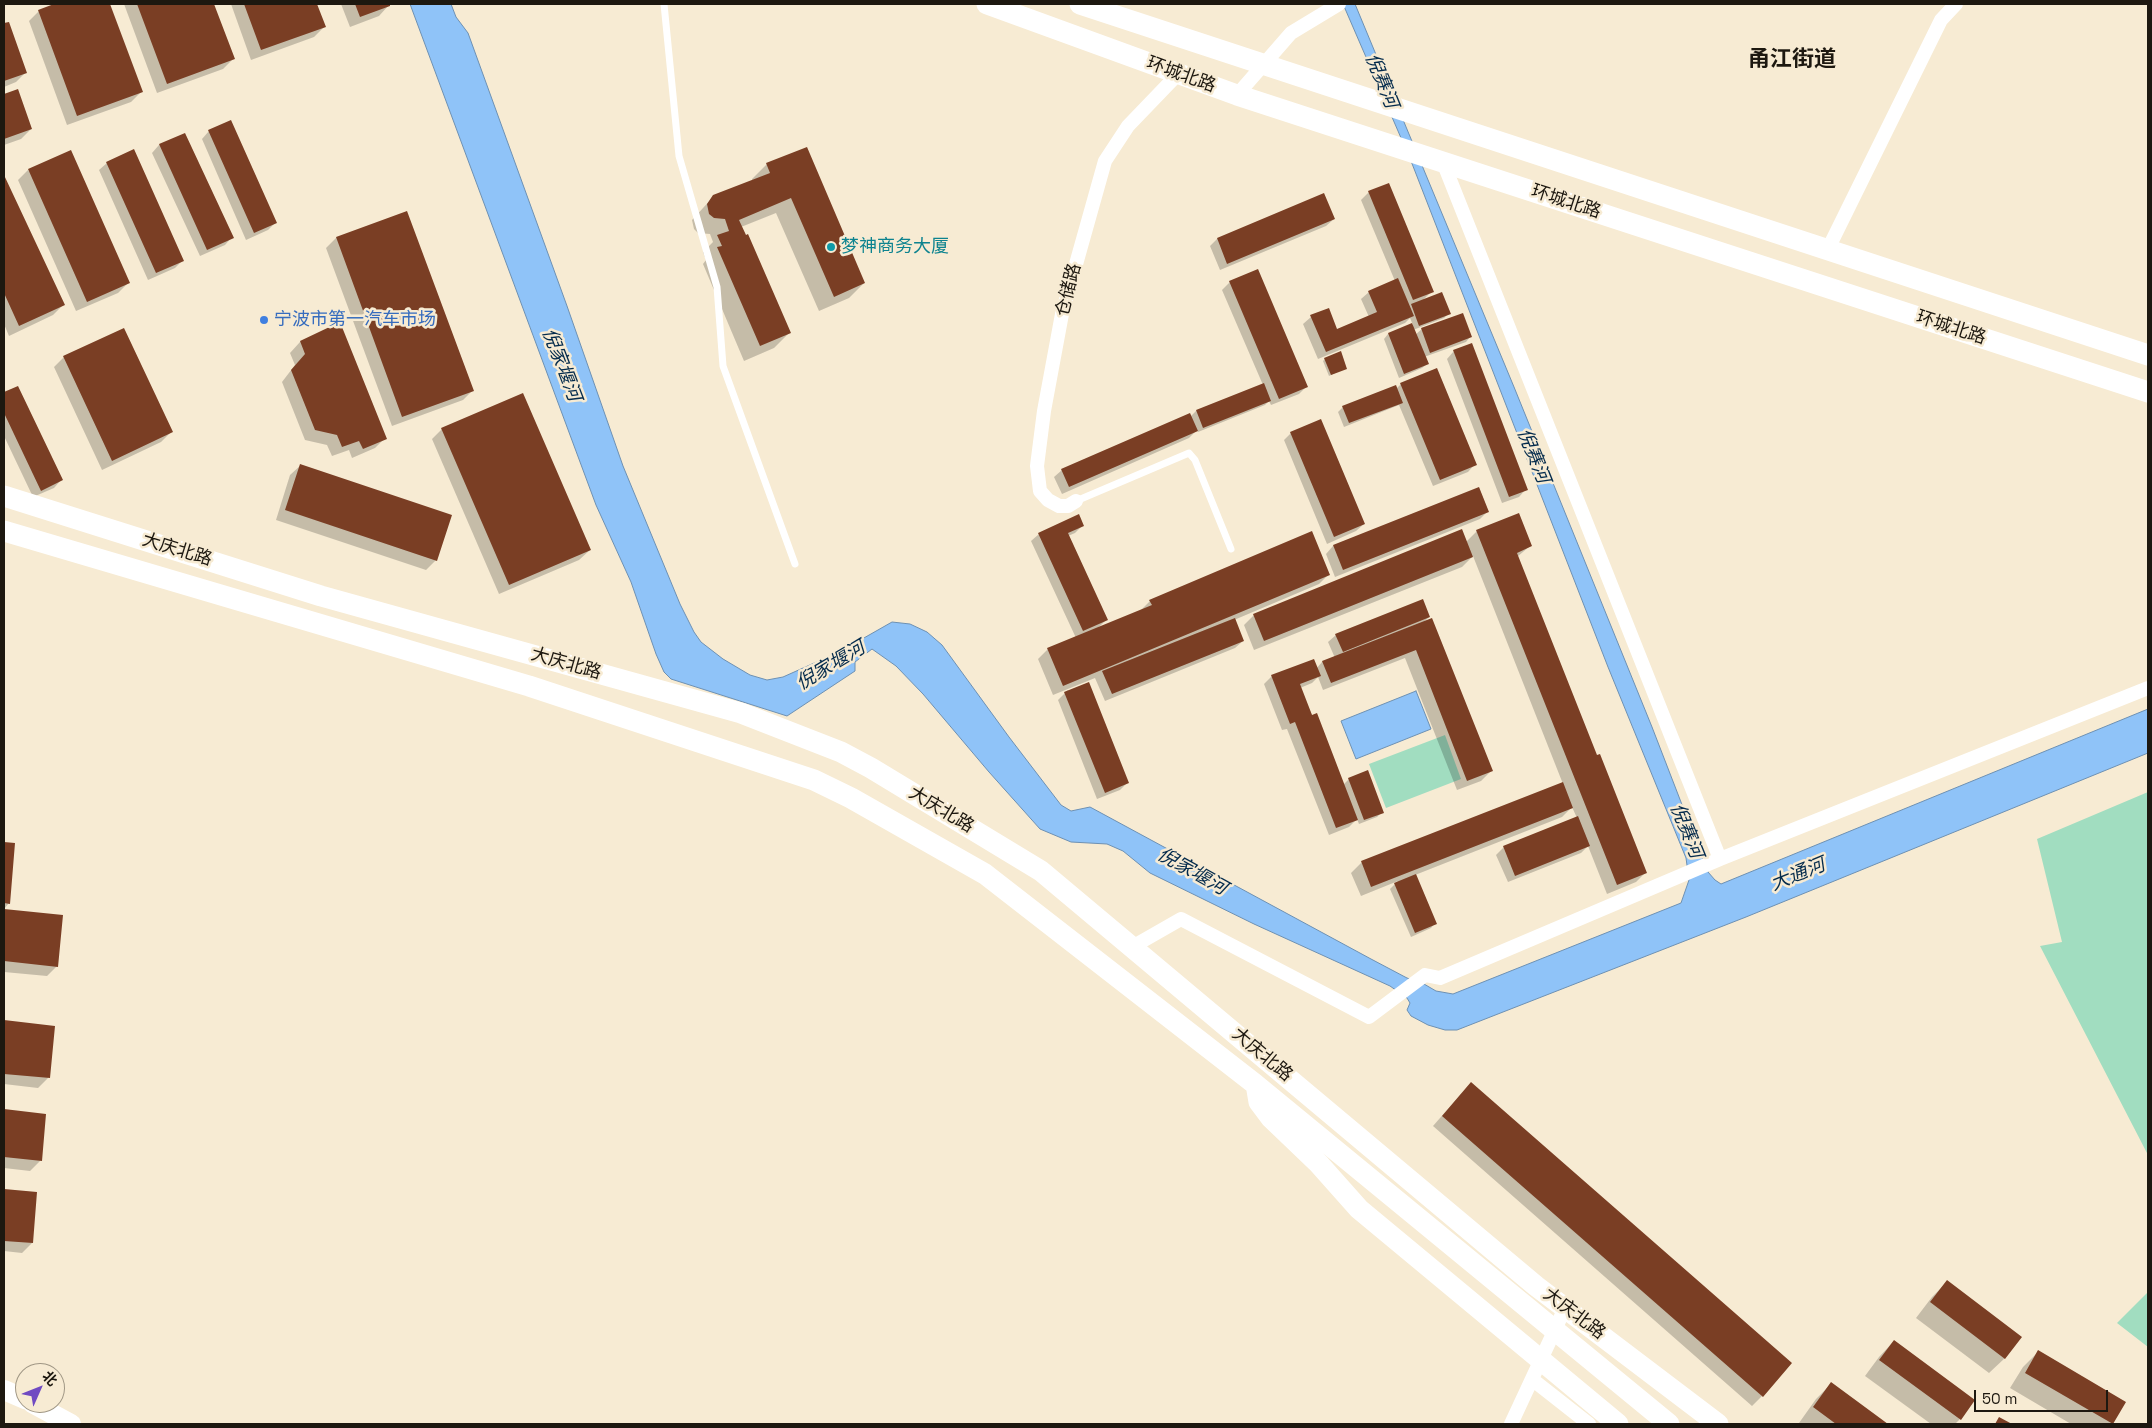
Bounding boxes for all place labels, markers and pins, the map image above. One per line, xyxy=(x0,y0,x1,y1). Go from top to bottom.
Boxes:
place label: 梦神商务大厦 xyxy=(841,236,949,258)
marker: 梦神商务大厦 xyxy=(825,241,837,253)
place label: 宁波市第一汽车市场 xyxy=(274,309,436,331)
marker: 宁波市第一汽车市场 xyxy=(258,314,270,326)

